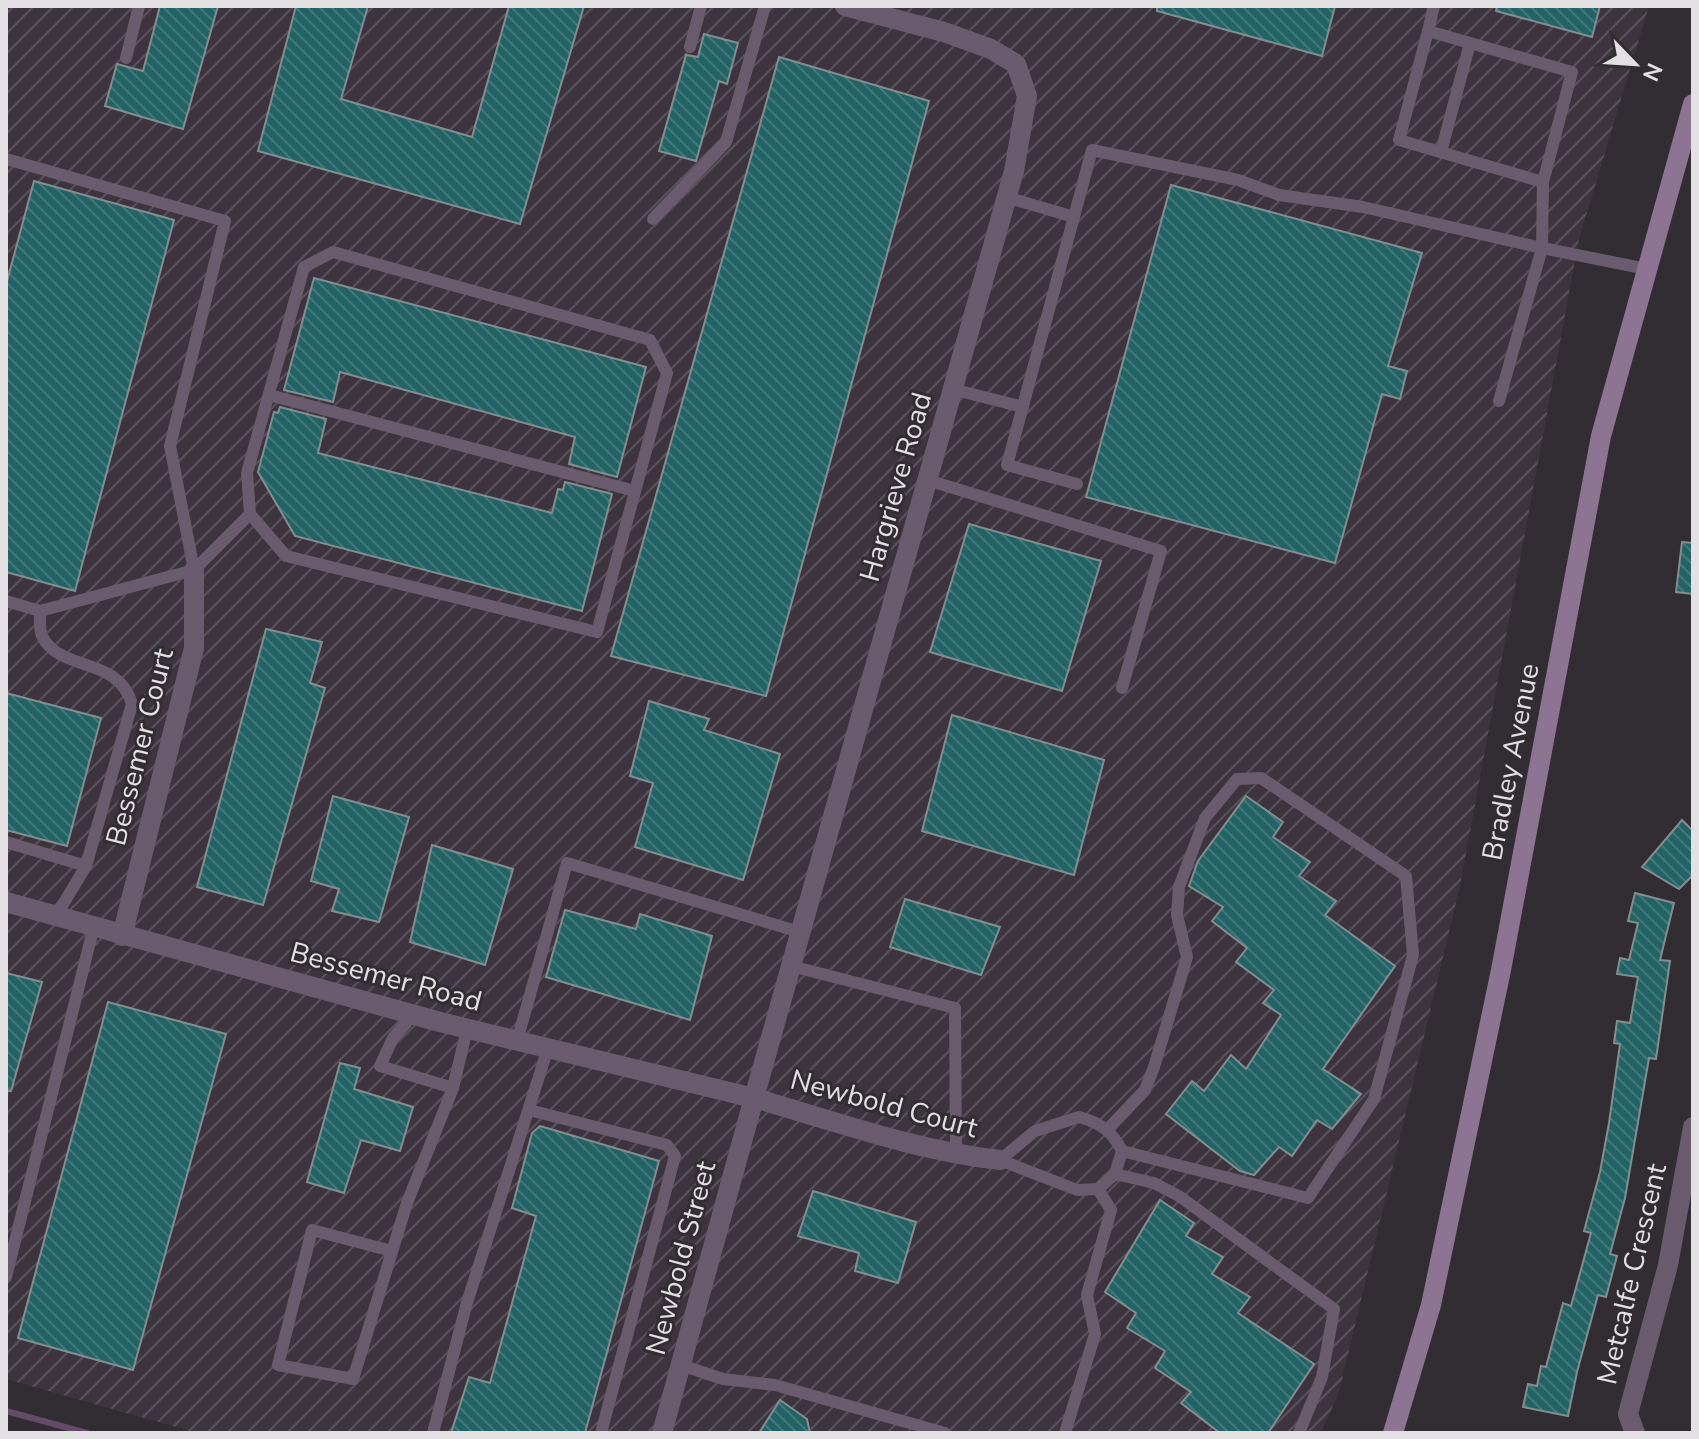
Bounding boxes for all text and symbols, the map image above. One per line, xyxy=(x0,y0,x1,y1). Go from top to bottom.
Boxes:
north arrow xyxy=(1595,24,1675,104)
text: N xyxy=(1635,58,1669,86)
street label: Hargrieve Road xyxy=(851,388,941,586)
street label: Bessemer Court xyxy=(97,644,183,849)
street label: Bradley Avenue xyxy=(1473,660,1549,864)
street label: Bessemer Road xyxy=(286,933,486,1021)
street label: Newbold Court xyxy=(786,1061,982,1147)
street label: Newbold Street xyxy=(637,1157,725,1359)
street label: Metcalfe Crescent xyxy=(1588,1160,1676,1388)

